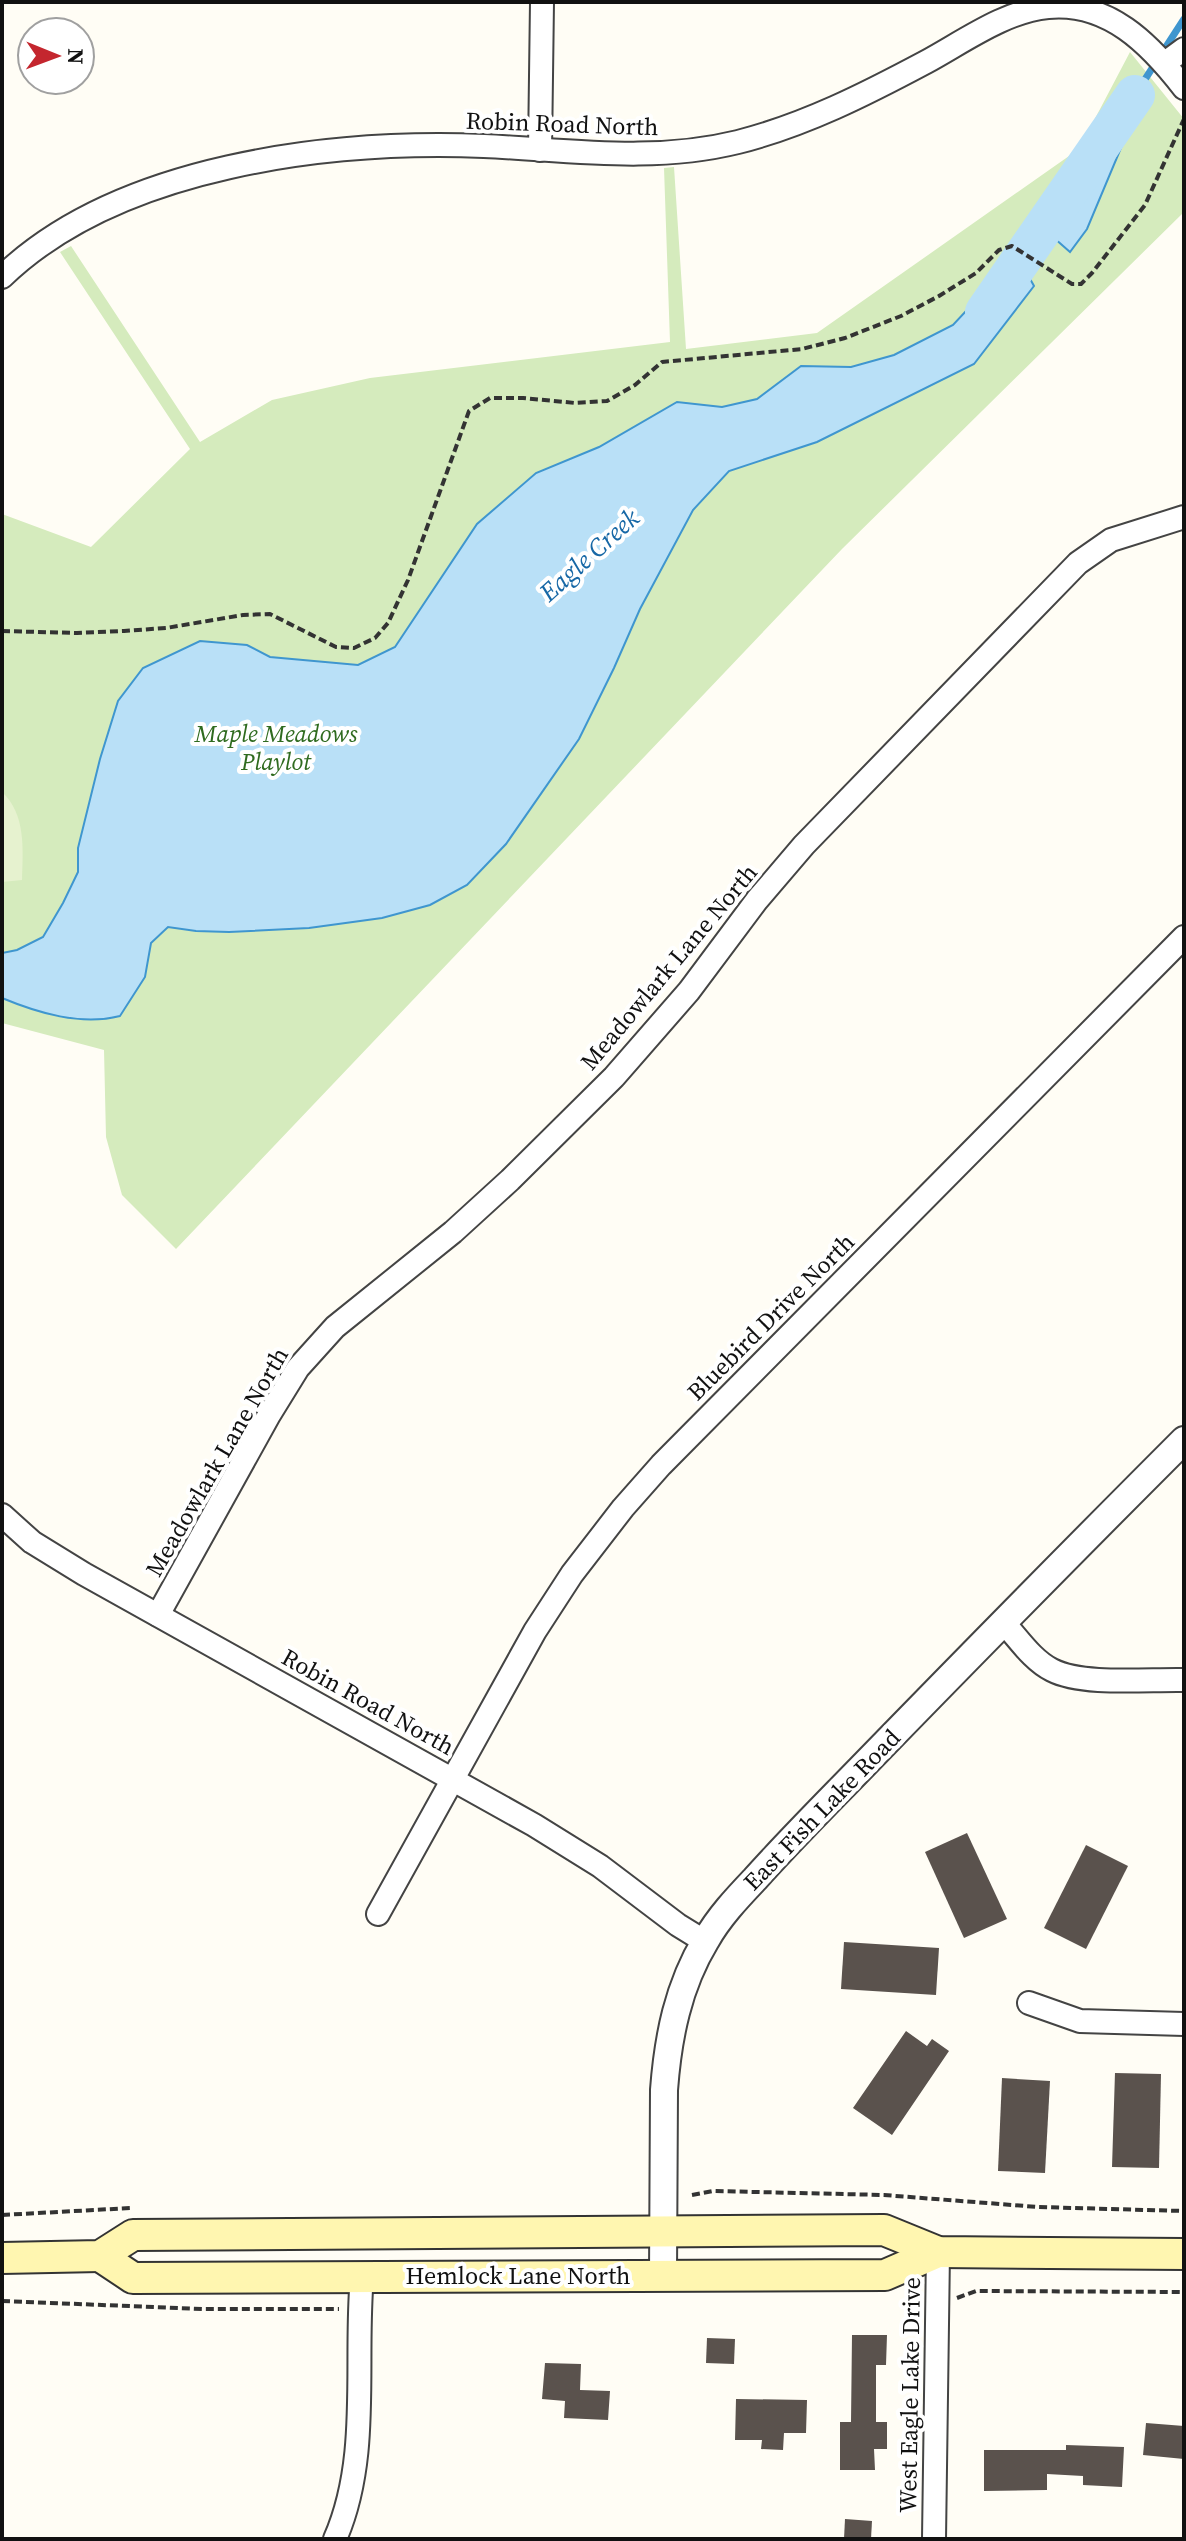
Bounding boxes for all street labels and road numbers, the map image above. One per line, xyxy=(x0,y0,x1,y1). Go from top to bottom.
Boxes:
street label: Robin Road North xyxy=(465,104,659,143)
street label: Meadowlark Lane North xyxy=(572,857,765,1077)
street label: Bluebird Drive North xyxy=(680,1226,862,1408)
street label: Meadowlark Lane North xyxy=(137,1341,296,1582)
street label: Robin Road North xyxy=(276,1640,461,1763)
street label: East Fish Lake Road xyxy=(736,1721,908,1898)
street label: Hemlock Lane North xyxy=(406,2259,630,2292)
street label: West Eagle Lake Drive xyxy=(891,2277,928,2513)

